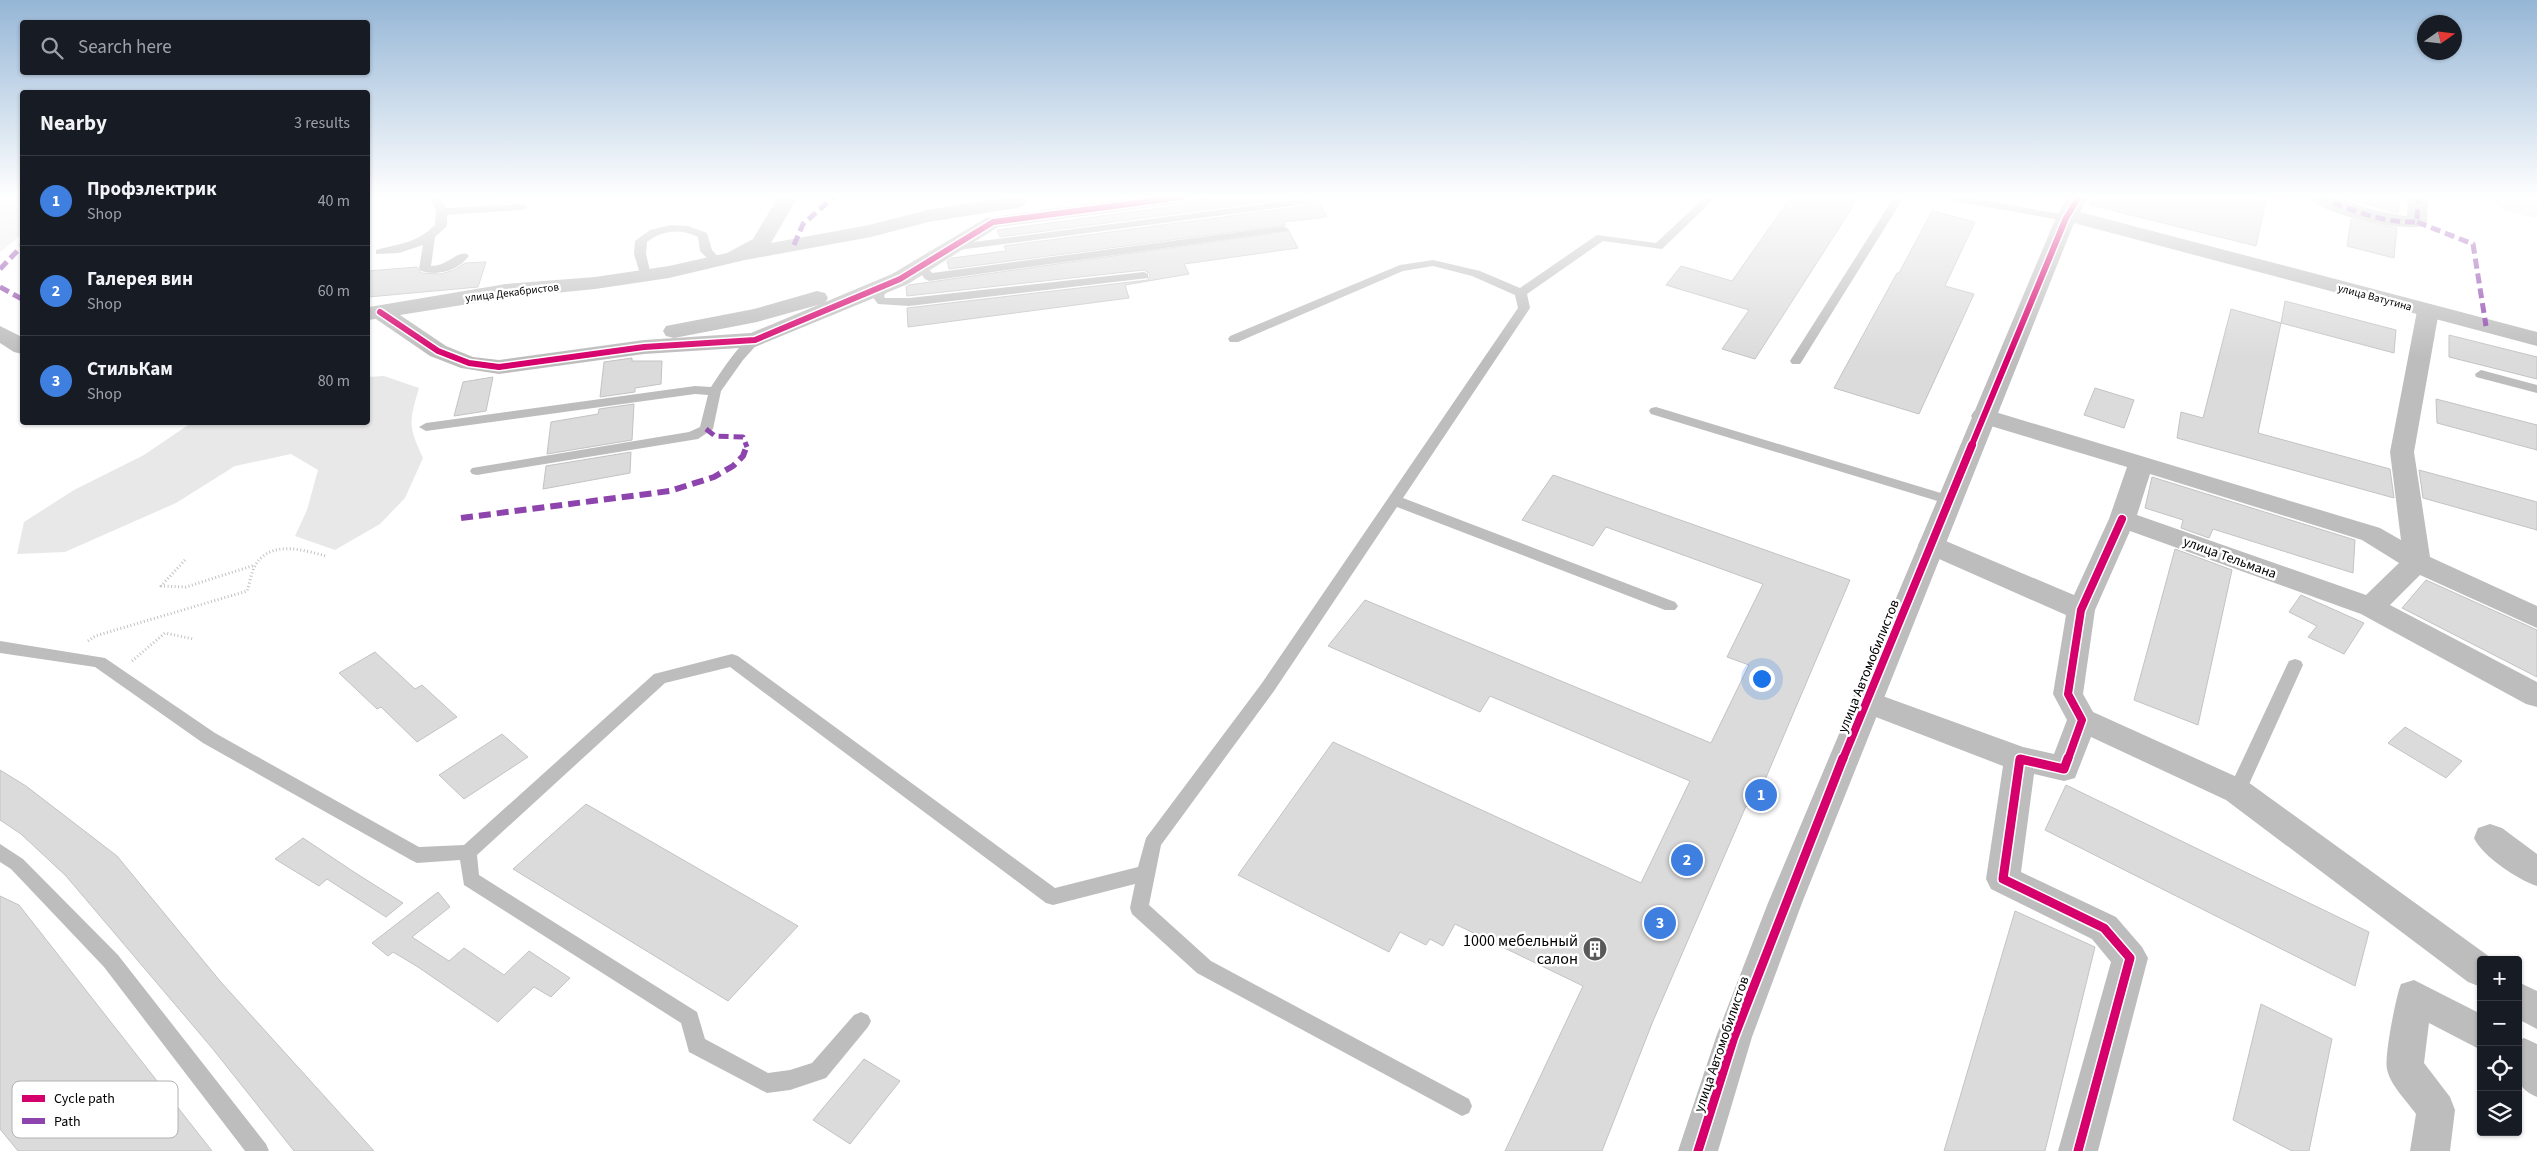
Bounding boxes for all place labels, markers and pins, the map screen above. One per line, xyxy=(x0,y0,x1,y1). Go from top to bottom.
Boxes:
pin: 1 xyxy=(1745,776,1777,814)
pin: 2 xyxy=(1671,841,1703,879)
pin: 3 xyxy=(1644,904,1676,942)
place label: 1000 мебельный салон xyxy=(1463,930,1578,970)
building icon: 1000 мебельный салон xyxy=(1582,936,1608,962)

